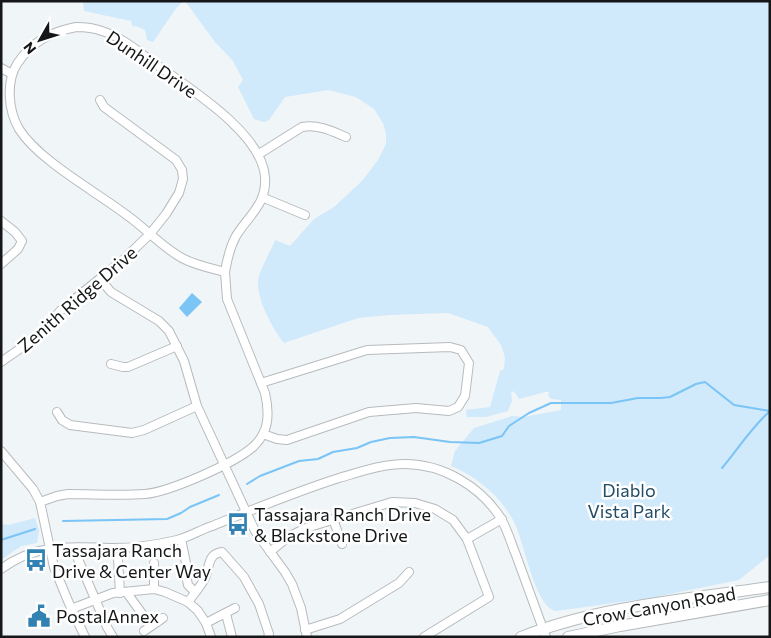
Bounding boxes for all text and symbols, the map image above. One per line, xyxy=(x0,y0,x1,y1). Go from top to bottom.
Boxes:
north arrow xyxy=(15,15,65,65)
street label: Dunhill Drive xyxy=(102,26,202,102)
text: N xyxy=(20,39,39,58)
street label: Zenith Ridge Drive xyxy=(13,241,141,357)
park label: Diablo Vista Park xyxy=(587,479,671,522)
place label: Tassajara Ranch Drive & Blackstone Drive xyxy=(254,503,431,546)
bus stop icon: Tassajara Ranch Drive & Blackstone Drive xyxy=(225,511,251,537)
place label: Tassajara Ranch Drive & Center Way xyxy=(52,539,211,582)
bus stop icon: Tassajara Ranch Drive & Center Way xyxy=(23,547,49,573)
street label: Crow Canyon Road xyxy=(581,582,737,630)
public building icon: PostalAnnex xyxy=(26,603,52,629)
place label: PostalAnnex xyxy=(56,605,160,627)

